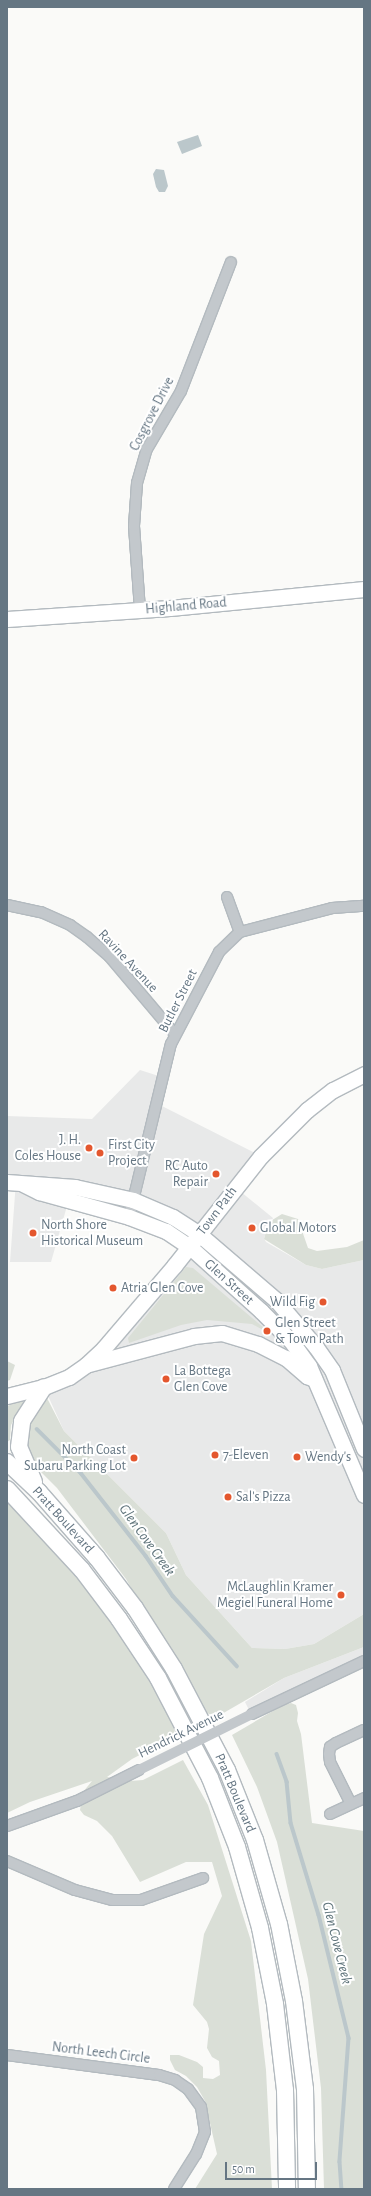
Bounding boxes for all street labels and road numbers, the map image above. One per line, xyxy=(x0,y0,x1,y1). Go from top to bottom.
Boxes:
street label: Cosgrove Drive xyxy=(126,374,178,454)
street label: Highland Road xyxy=(145,594,227,618)
street label: Ravine Avenue xyxy=(95,926,161,996)
street label: Butler Street xyxy=(155,967,201,1035)
street label: Town Path xyxy=(193,1183,241,1239)
street label: Glen Street xyxy=(201,1255,257,1309)
street label: Pratt Boulevard xyxy=(29,1483,97,1557)
street label: Hendrick Avenue xyxy=(136,1706,226,1762)
street label: Pratt Boulevard xyxy=(211,1751,259,1835)
street label: North Leech Circle xyxy=(51,2039,151,2067)

